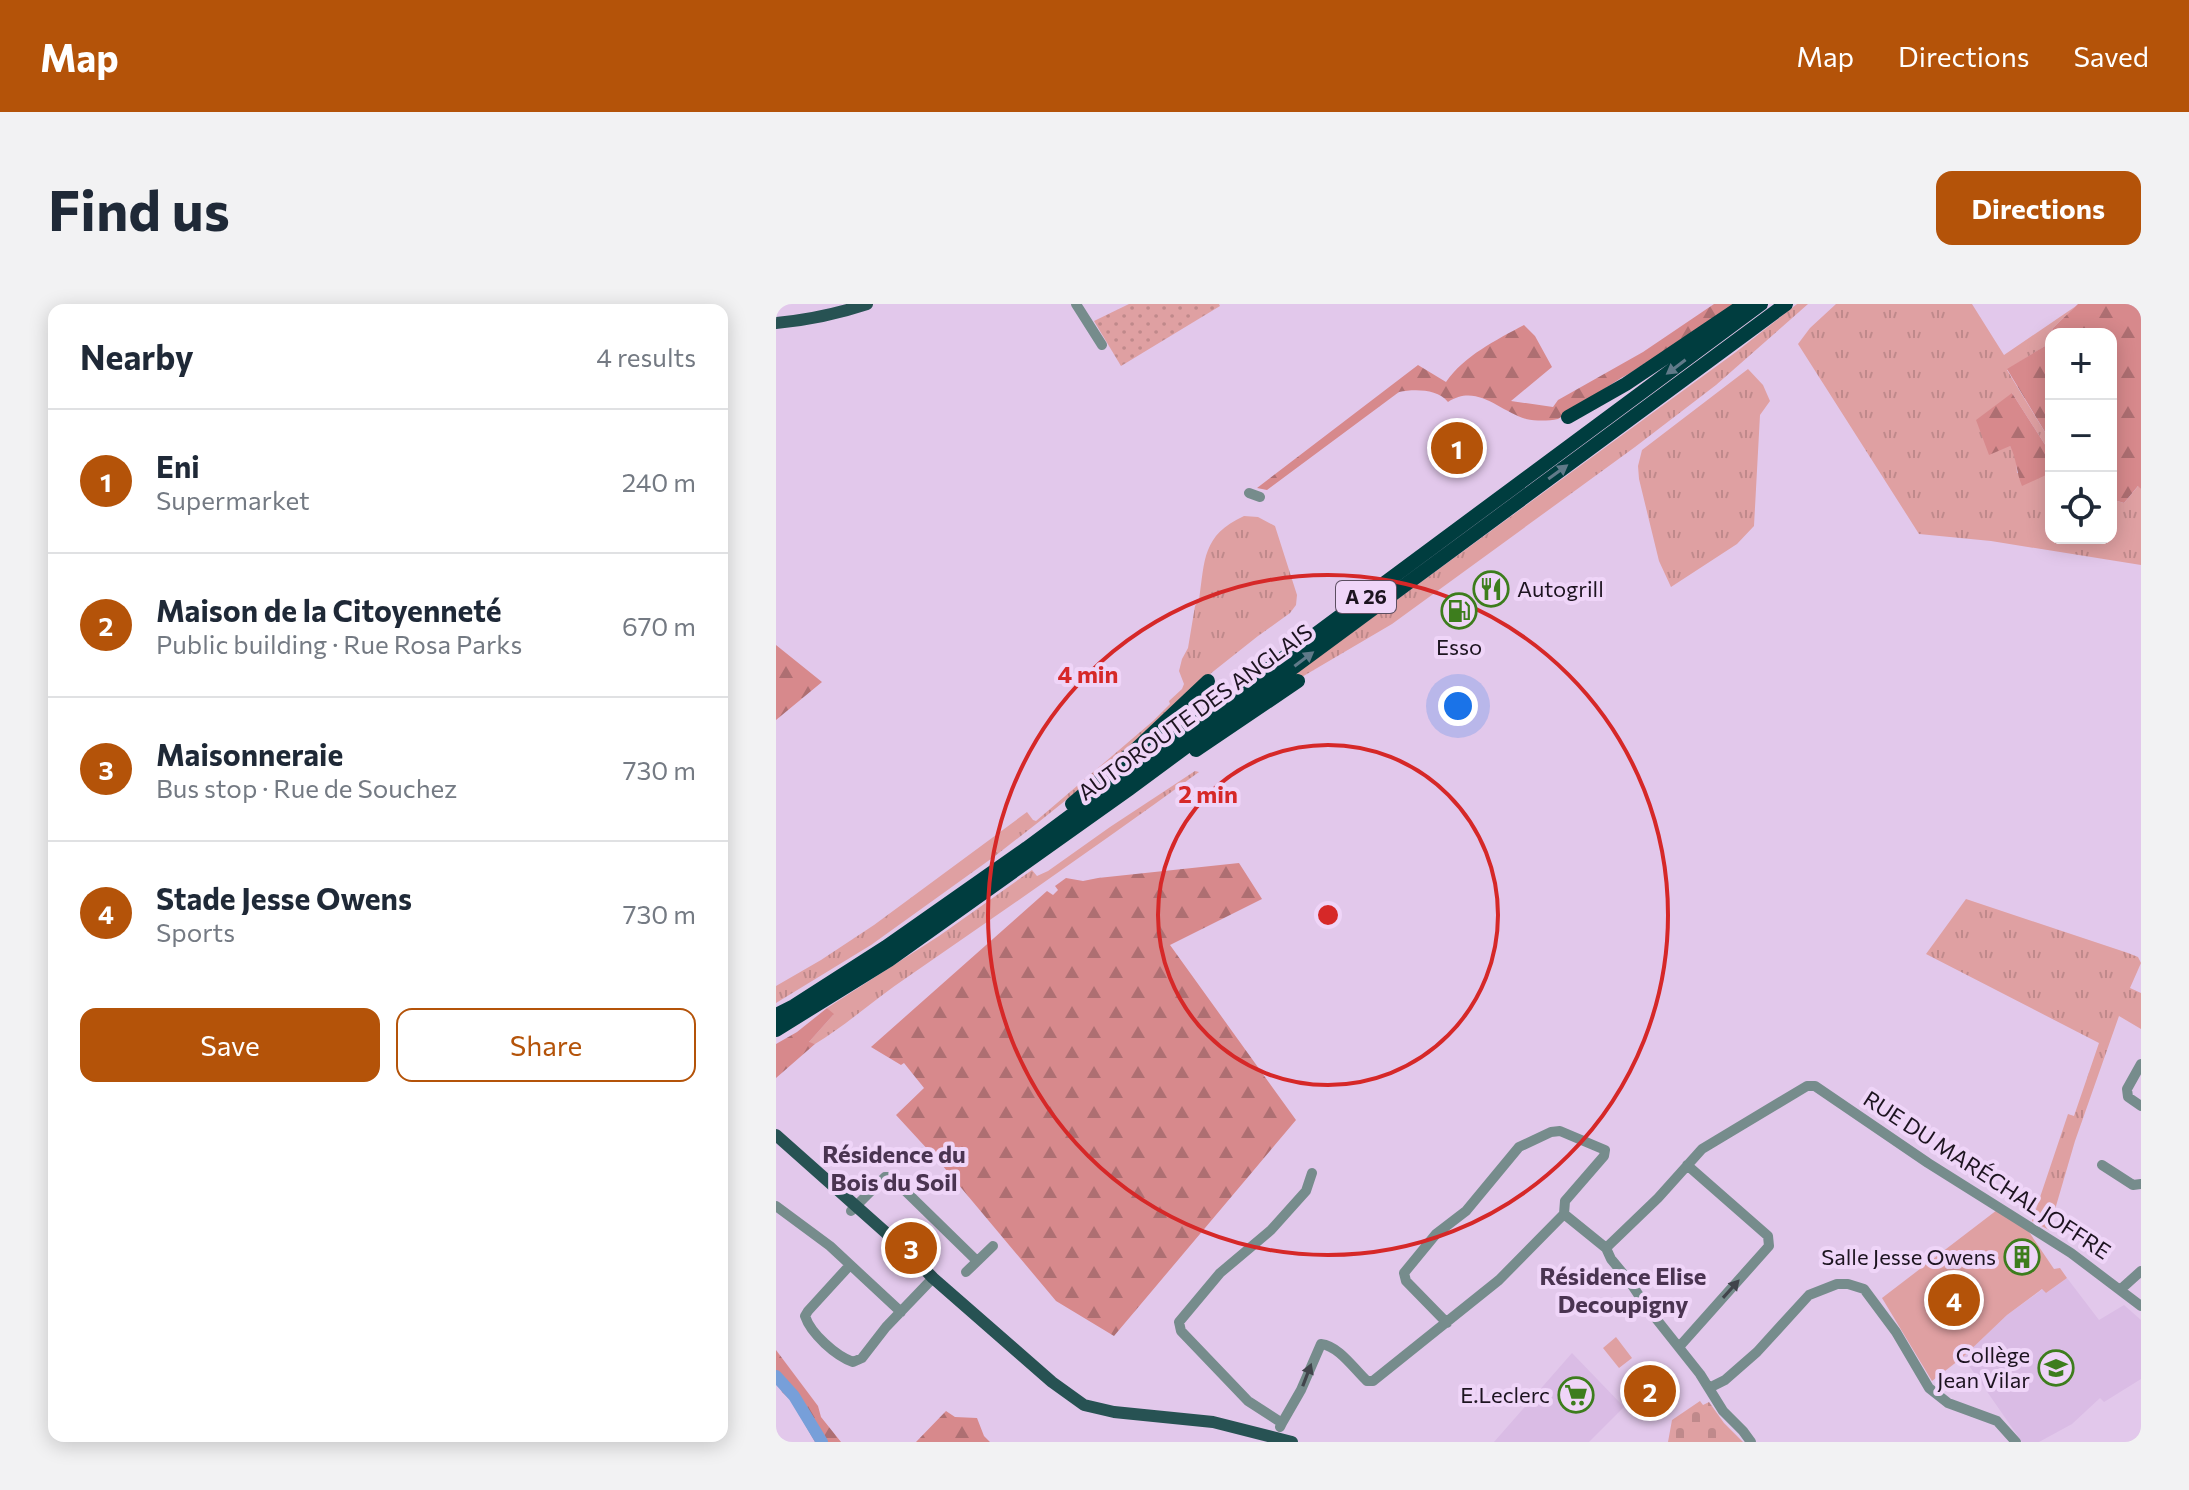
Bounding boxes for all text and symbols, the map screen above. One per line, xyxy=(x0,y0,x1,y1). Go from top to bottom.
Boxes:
text: Map xyxy=(40,33,119,80)
text: Map xyxy=(1796,39,1854,73)
text: Directions xyxy=(1898,39,2029,73)
text: Saved xyxy=(2073,39,2149,73)
button: Directions xyxy=(1936,171,2141,245)
text: Find us xyxy=(48,174,230,243)
map controls xyxy=(2045,328,2117,544)
button: + xyxy=(2045,328,2117,400)
text: Nearby xyxy=(80,335,194,377)
text: 4 results xyxy=(596,341,696,372)
one-way arrow xyxy=(1666,359,1686,375)
button: − xyxy=(2045,400,2117,472)
pin: 1 xyxy=(1431,418,1483,478)
text: Eni xyxy=(156,447,200,484)
one-way arrow xyxy=(1548,464,1568,480)
text: 1 xyxy=(100,466,112,497)
text: 240 m xyxy=(622,466,696,497)
button: locate xyxy=(2045,472,2117,544)
text: Supermarket xyxy=(156,484,310,515)
restaurant icon: Autogrill xyxy=(1472,570,1510,608)
place label: Autogrill xyxy=(1517,575,1604,602)
road number: A 26 xyxy=(1336,581,1396,613)
text: Maison de la Citoyenneté xyxy=(156,591,502,628)
fuel station icon: Esso xyxy=(1440,592,1478,630)
text: 2 xyxy=(99,610,113,641)
text: 670 m xyxy=(622,610,696,641)
street label: AUTOROUTE DES ANGLAIS xyxy=(1072,617,1317,806)
text: Public building · Rue Rosa Parks xyxy=(156,628,522,659)
place label: Esso xyxy=(1436,633,1482,660)
one-way arrow xyxy=(1294,652,1314,668)
text: 4 min xyxy=(1058,659,1118,688)
your location xyxy=(1438,686,1478,726)
text: Maisonneraie xyxy=(156,735,343,772)
text: 3 xyxy=(98,754,114,785)
text: 730 m xyxy=(623,754,696,785)
text: Bus stop · Rue de Souchez xyxy=(156,772,457,803)
text: 2 min xyxy=(1178,779,1238,808)
text: Stade Jesse Owens xyxy=(156,879,412,916)
text: 4 xyxy=(98,898,114,929)
text: 730 m xyxy=(623,898,696,929)
centre of rings xyxy=(1314,901,1342,929)
text: Sports xyxy=(156,916,235,947)
button: Save xyxy=(80,1008,380,1082)
button: Share xyxy=(396,1008,696,1082)
street label: RUE DU MARÉCHAL JOFFRE xyxy=(1859,1085,2116,1265)
district label: Résidence du Bois du Soil xyxy=(822,1139,966,1196)
pin: 3 xyxy=(885,1218,937,1278)
building icon: Salle Jesse Owens xyxy=(2003,1238,2041,1276)
place label: Salle Jesse Owens xyxy=(1821,1243,1996,1270)
district label: Résidence Elise Decoupigny xyxy=(1539,1261,1707,1318)
pin: 4 xyxy=(1928,1270,1980,1330)
one-way arrow xyxy=(1722,1279,1740,1298)
place label: Collège Jean Vilar xyxy=(1937,1341,2030,1393)
school or university icon: Collège Jean Vilar xyxy=(2037,1349,2075,1387)
pin: 2 xyxy=(1624,1361,1676,1421)
one-way arrow xyxy=(1301,1363,1314,1387)
supermarket icon: E.Leclerc xyxy=(1557,1376,1595,1414)
place label: E.Leclerc xyxy=(1460,1381,1550,1408)

